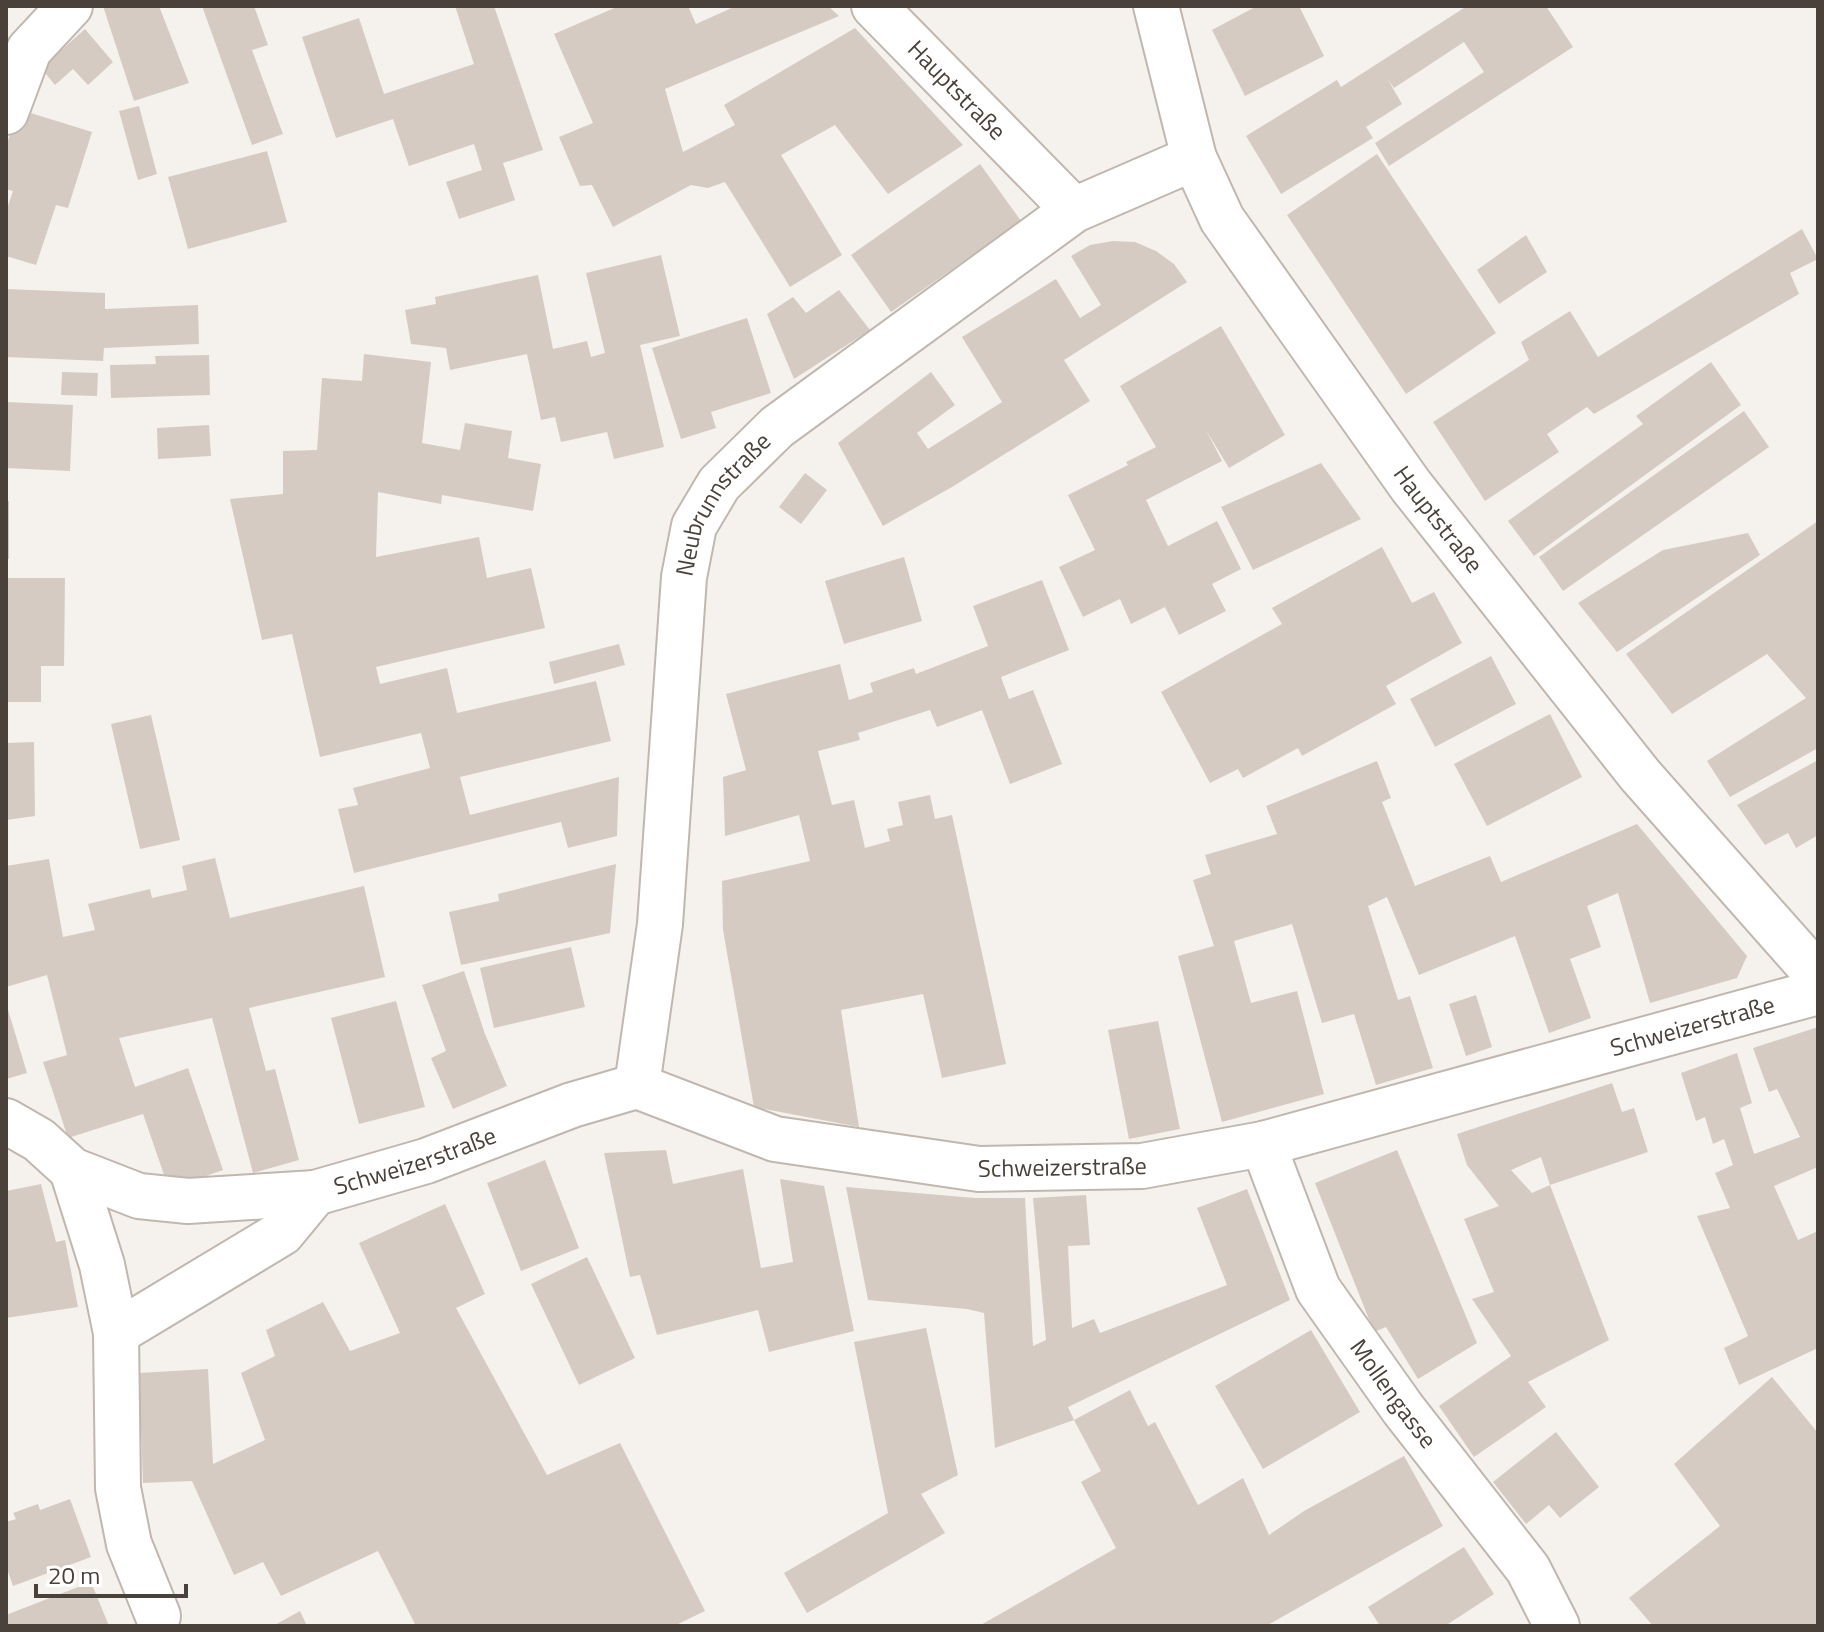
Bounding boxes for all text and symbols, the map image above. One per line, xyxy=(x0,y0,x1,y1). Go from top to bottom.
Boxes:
street label: Hauptstraße xyxy=(900,31,1015,148)
street label: Neubrunnstraße xyxy=(666,424,779,579)
street label: Hauptstraße xyxy=(1385,458,1492,580)
street label: Schweizerstraße xyxy=(1606,986,1778,1065)
street label: Schweizerstraße xyxy=(329,1117,501,1204)
street label: Schweizerstraße xyxy=(977,1147,1147,1186)
street label: Mollengasse xyxy=(1342,1331,1446,1455)
scale bar xyxy=(36,1548,186,1598)
text: 20 m xyxy=(48,1557,100,1593)

